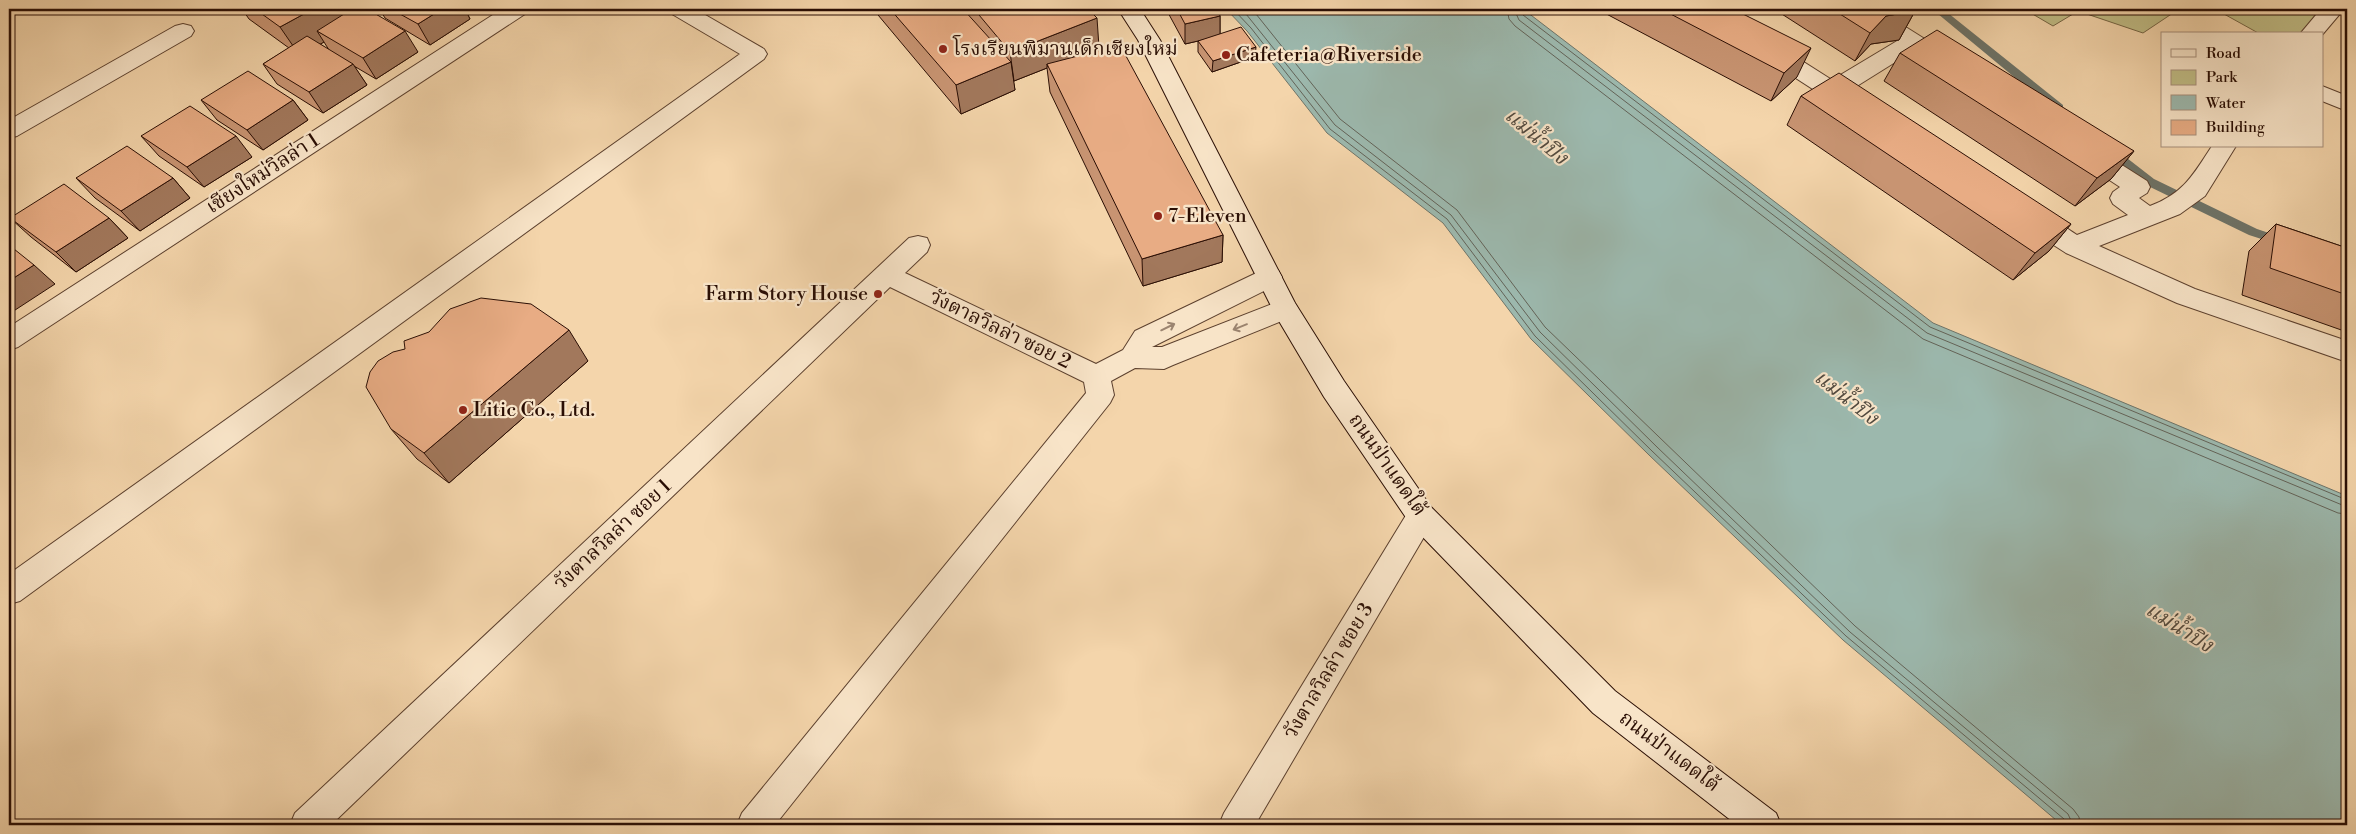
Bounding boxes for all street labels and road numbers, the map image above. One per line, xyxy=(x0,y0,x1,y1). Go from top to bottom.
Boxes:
street label: เชียงใหม่วิลล่า 1 xyxy=(201,126,325,220)
street label: วังตาลวิลล่า ซอย 2 xyxy=(925,285,1075,375)
street label: ถนนป่าแดดใต้ xyxy=(1342,408,1433,521)
street label: วังตาลวิลล่า ซอย 1 xyxy=(549,474,677,596)
street label: วังตาลวิลล่า ซอย 3 xyxy=(1279,598,1379,744)
street label: ถนนป่าแดดใต้ xyxy=(1614,704,1726,798)

